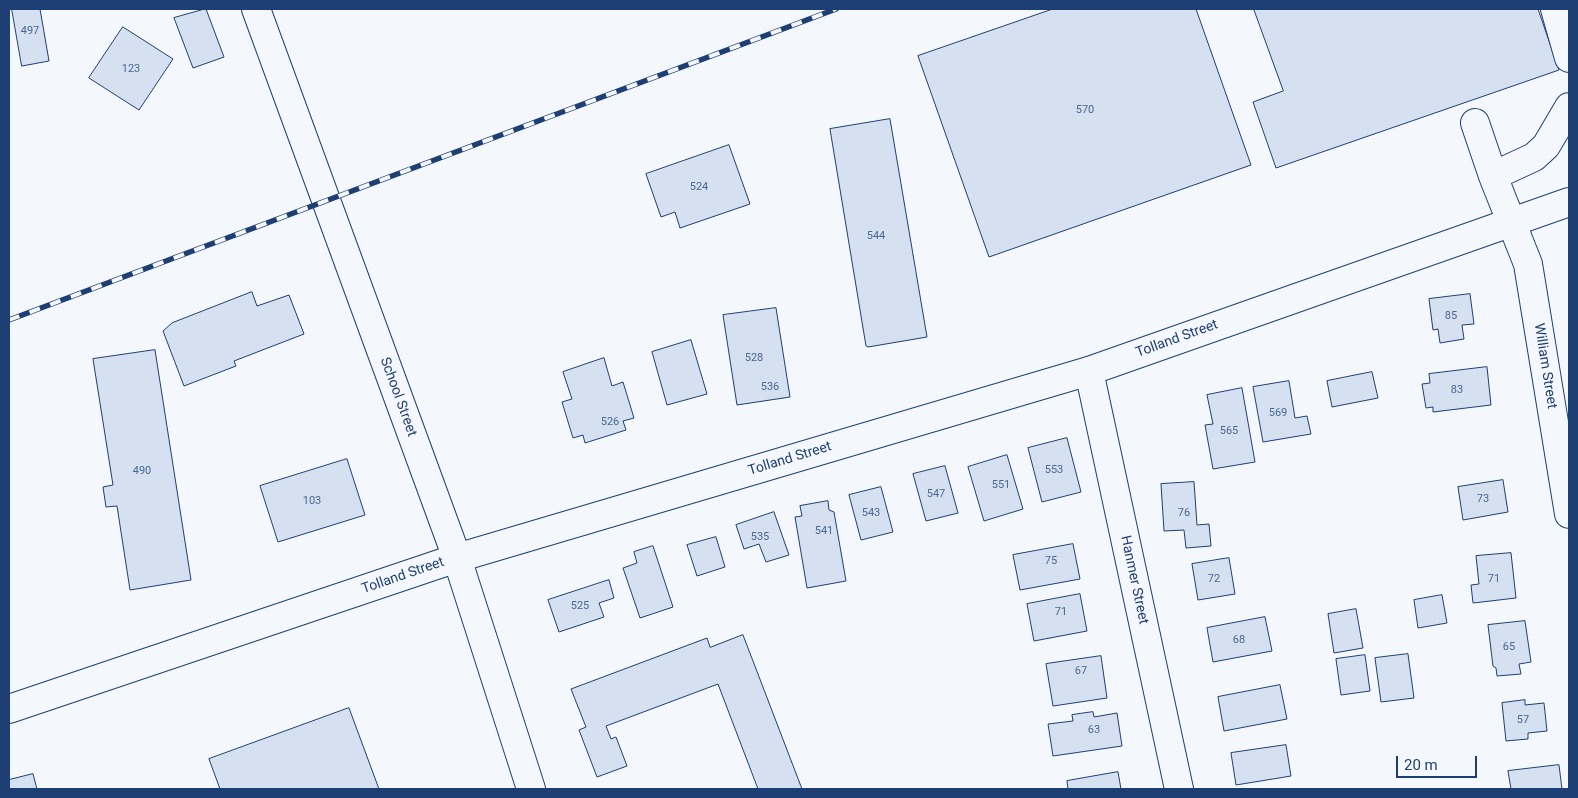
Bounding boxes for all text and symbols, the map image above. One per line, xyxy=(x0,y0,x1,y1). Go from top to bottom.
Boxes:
house number: 497 xyxy=(21,24,39,38)
house number: 123 xyxy=(122,62,140,76)
house number: 570 xyxy=(1076,103,1094,117)
house number: 524 xyxy=(690,180,708,194)
house number: 544 xyxy=(867,229,885,243)
house number: 85 xyxy=(1445,309,1457,323)
street label: Tolland Street xyxy=(1134,316,1220,362)
street label: William Street xyxy=(1530,322,1560,410)
house number: 528 xyxy=(745,351,763,365)
street label: School Street xyxy=(376,355,420,439)
house number: 536 xyxy=(761,380,779,394)
house number: 83 xyxy=(1451,383,1463,397)
house number: 569 xyxy=(1269,406,1287,420)
house number: 526 xyxy=(601,415,619,429)
house number: 565 xyxy=(1220,424,1238,438)
street label: Tolland Street xyxy=(746,438,834,480)
house number: 553 xyxy=(1045,463,1063,477)
house number: 490 xyxy=(133,464,151,478)
house number: 551 xyxy=(992,478,1010,492)
house number: 547 xyxy=(927,487,945,501)
house number: 73 xyxy=(1477,492,1489,506)
house number: 103 xyxy=(303,494,321,508)
house number: 543 xyxy=(862,506,880,520)
house number: 76 xyxy=(1178,506,1190,520)
house number: 541 xyxy=(815,524,833,538)
house number: 535 xyxy=(751,530,769,544)
street label: Hanmer Street xyxy=(1116,534,1152,626)
street label: Tolland Street xyxy=(360,554,446,598)
house number: 75 xyxy=(1045,554,1057,568)
house number: 72 xyxy=(1208,572,1220,586)
house number: 71 xyxy=(1488,572,1500,586)
house number: 525 xyxy=(571,599,589,613)
house number: 71 xyxy=(1055,605,1067,619)
house number: 68 xyxy=(1233,633,1245,647)
house number: 65 xyxy=(1503,640,1515,654)
house number: 67 xyxy=(1075,664,1087,678)
house number: 57 xyxy=(1517,713,1529,727)
house number: 63 xyxy=(1088,723,1100,737)
scale bar xyxy=(1398,746,1479,778)
text: 20 m xyxy=(1404,756,1438,774)

